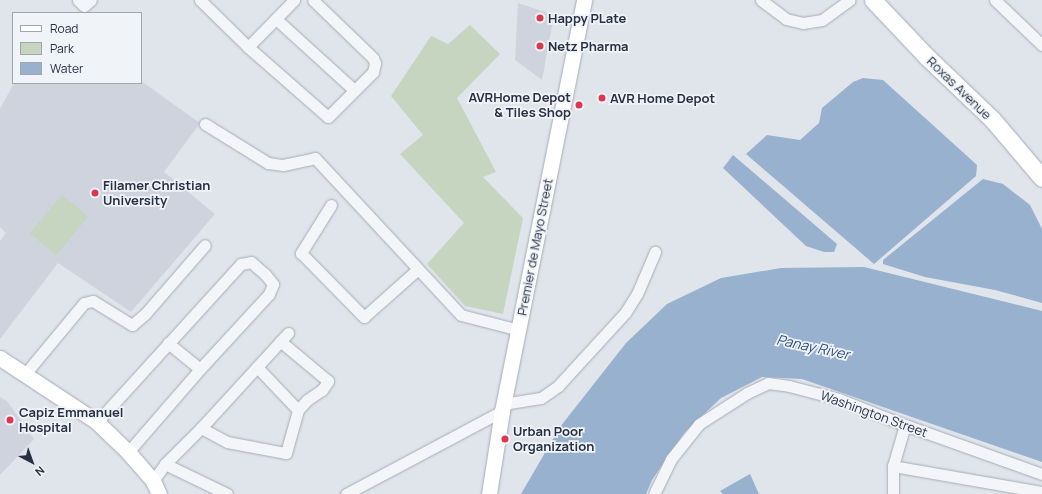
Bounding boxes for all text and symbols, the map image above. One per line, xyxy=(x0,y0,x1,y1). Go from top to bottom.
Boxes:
place label: Happy PLate xyxy=(548,10,626,26)
legend xyxy=(12,12,142,84)
marker: Happy PLate xyxy=(535,13,545,23)
text: Road xyxy=(50,20,78,37)
place label: Netz Pharma xyxy=(548,38,629,54)
text: Park xyxy=(50,40,74,57)
marker: Netz Pharma xyxy=(535,41,545,51)
street label: Roxas Avenue xyxy=(924,53,994,123)
text: Water xyxy=(50,60,83,77)
place label: AVRHome Depot & Tiles Shop xyxy=(468,90,571,121)
place label: AVR Home Depot xyxy=(610,90,715,106)
marker: AVR Home Depot xyxy=(597,93,607,103)
marker: AVRHome Depot & Tiles Shop xyxy=(574,100,584,110)
street label: Premier de Mayo Street xyxy=(514,177,556,317)
place label: Filamer Christian University xyxy=(103,178,210,209)
marker: Filamer Christian University xyxy=(90,188,100,198)
water label: Panay River xyxy=(775,331,851,363)
street label: Washington Street xyxy=(818,387,930,441)
place label: Capiz Emmanuel Hospital xyxy=(19,405,123,436)
marker: Capiz Emmanuel Hospital xyxy=(4,414,16,426)
place label: Urban Poor Organization xyxy=(513,424,594,455)
marker: Urban Poor Organization xyxy=(500,434,510,444)
north arrow xyxy=(12,442,52,482)
text: N xyxy=(32,463,48,480)

